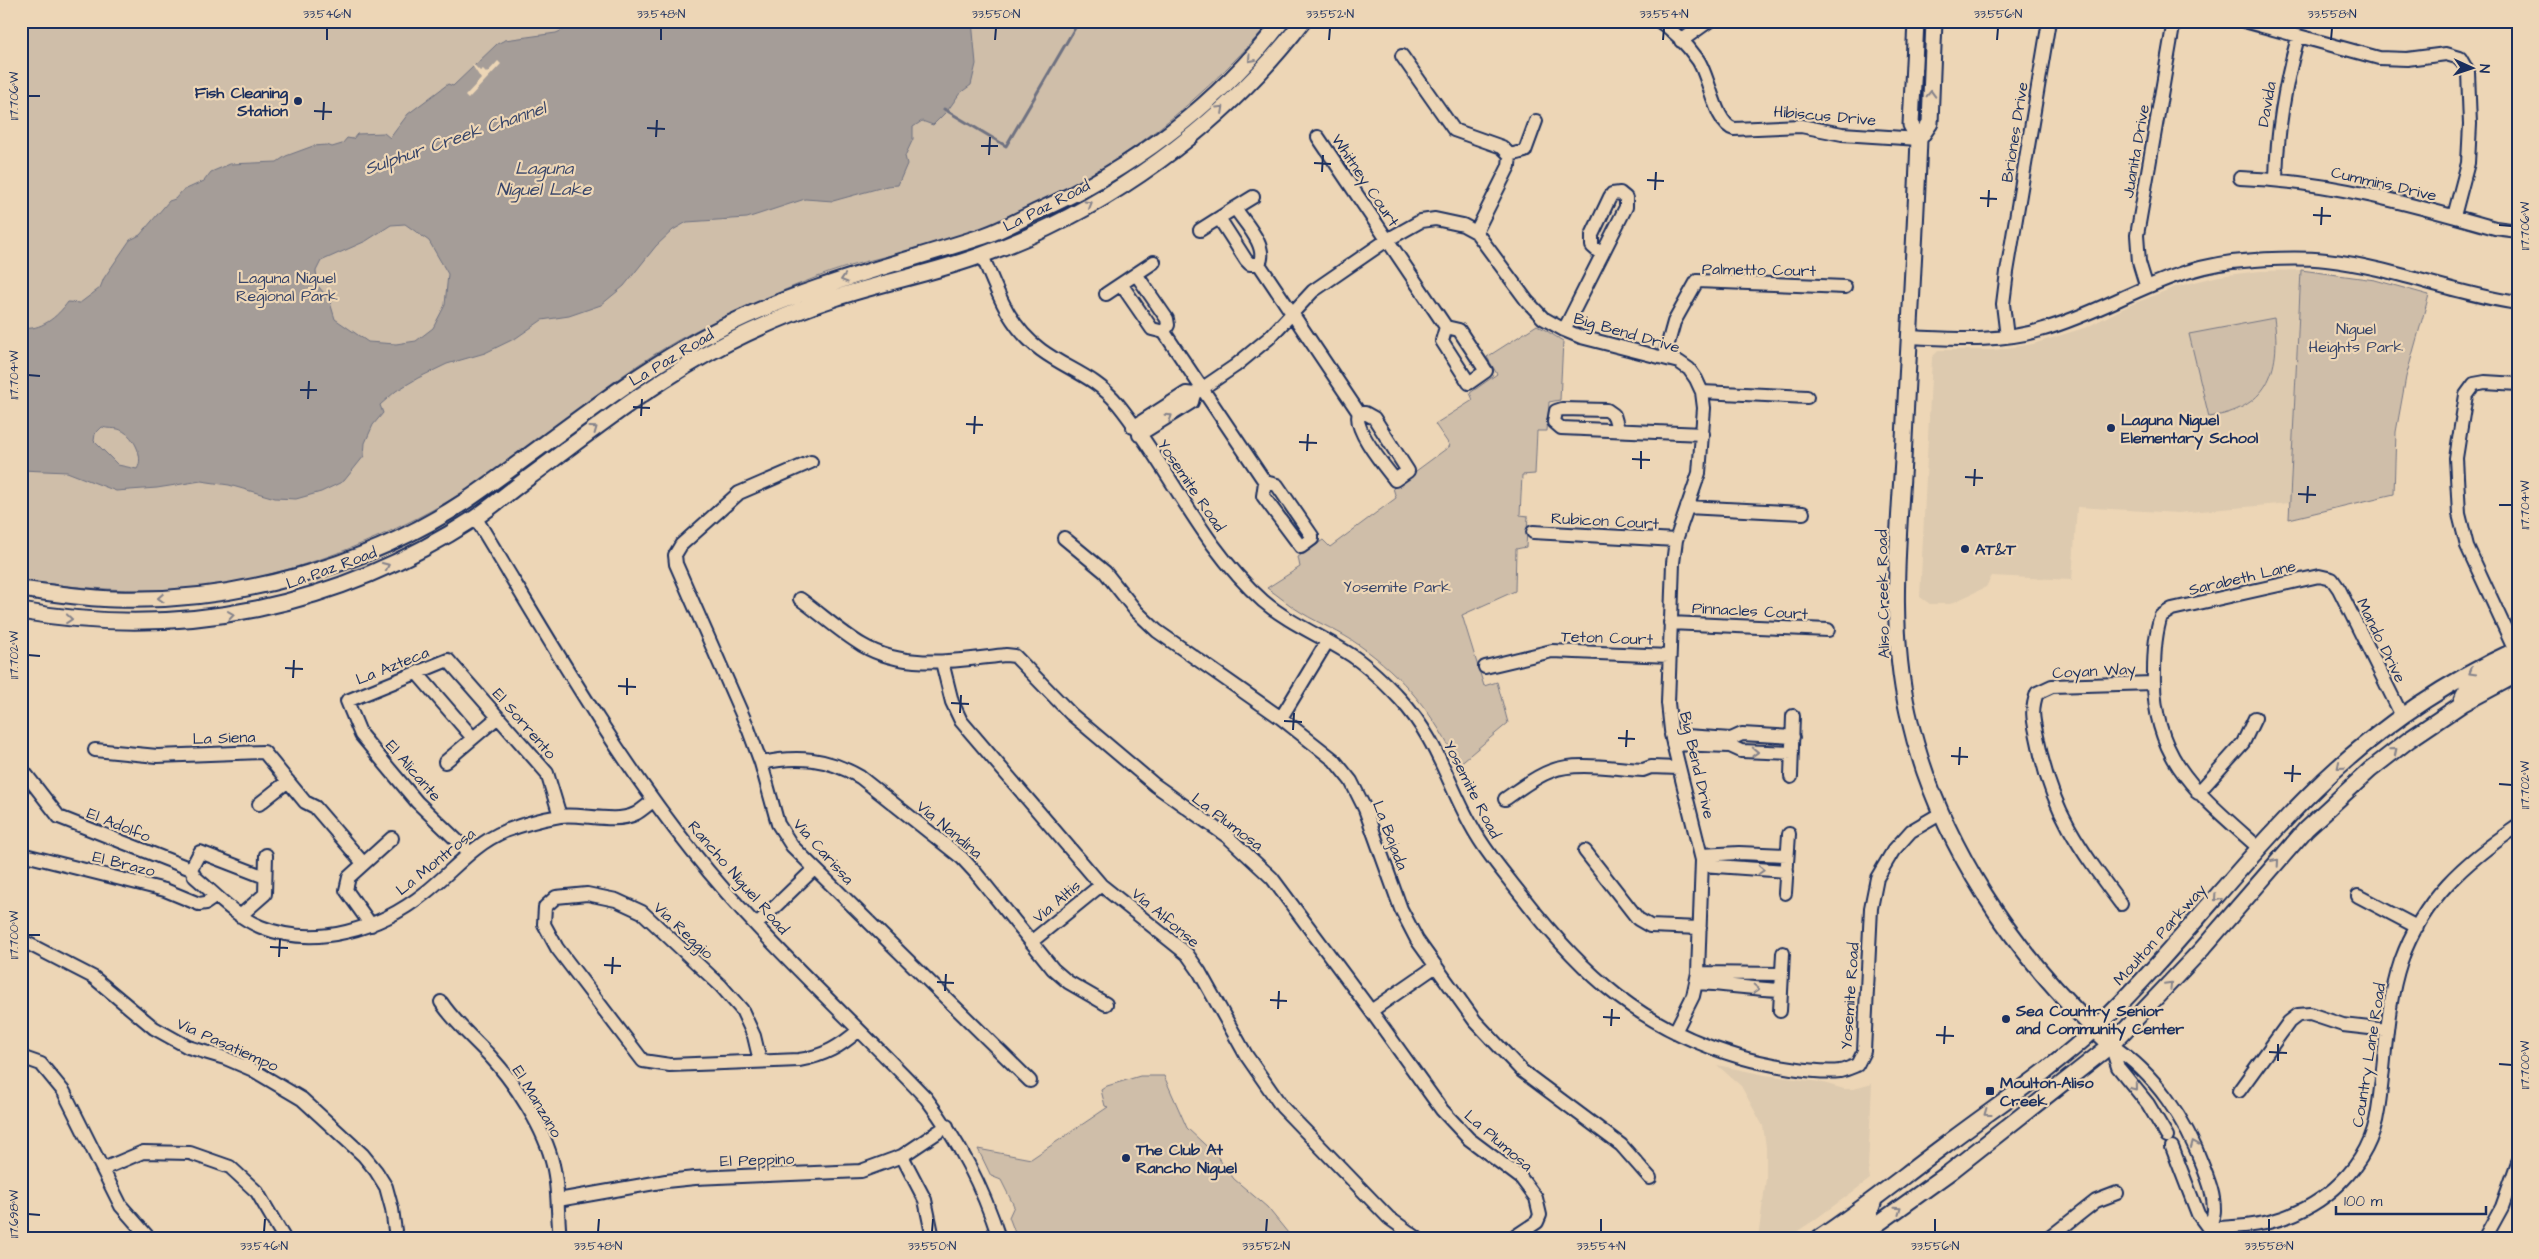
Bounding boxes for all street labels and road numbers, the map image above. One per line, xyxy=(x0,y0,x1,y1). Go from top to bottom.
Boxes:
street label: Briones Drive xyxy=(1996,80,2034,184)
street label: Davida xyxy=(2252,80,2282,129)
street label: Hibiscus Drive xyxy=(1773,101,1877,131)
street label: Juanita Drive xyxy=(2117,102,2155,200)
street label: Whitney Court xyxy=(1325,130,1405,232)
street label: Cummins Drive xyxy=(2329,161,2439,207)
street label: La Paz Road xyxy=(999,175,1094,237)
street label: Palmetto Court xyxy=(1702,258,1817,282)
street label: Big Bend Drive xyxy=(1571,307,1683,360)
street label: La Paz Road xyxy=(625,324,718,392)
street label: Yosemite Road xyxy=(1152,435,1230,536)
street label: Rubicon Court xyxy=(1550,507,1660,535)
street label: Aliso Creek Road xyxy=(1871,529,1895,659)
street label: La Paz Road xyxy=(283,541,380,595)
street label: Sarabeth Lane xyxy=(2186,555,2298,601)
street label: Mando Drive xyxy=(2351,594,2411,687)
street label: Pinnacles Court xyxy=(1691,597,1809,625)
street label: Teton Court xyxy=(1560,625,1654,651)
street label: La Azteca xyxy=(352,641,432,691)
street label: Coyan Way xyxy=(2052,658,2137,685)
street label: El Sorrento xyxy=(487,683,561,764)
street label: Big Bend Drive xyxy=(1673,709,1720,822)
street label: La Siena xyxy=(192,726,256,750)
street label: El Alicante xyxy=(380,735,446,806)
street label: Yosemite Road xyxy=(1438,737,1506,842)
street label: La Plumosa xyxy=(1187,788,1268,856)
street label: Via Nandina xyxy=(912,796,987,864)
street label: La Bajada xyxy=(1367,798,1413,873)
street label: El Adolfo xyxy=(84,802,154,848)
street label: Via Carissa xyxy=(788,814,859,889)
street label: Rancho Niguel Road xyxy=(682,816,794,940)
street label: La Montrosa xyxy=(391,823,480,901)
street label: El Brazo xyxy=(90,846,157,882)
street label: Via Altis xyxy=(1028,875,1085,928)
street label: Moulton Parkway xyxy=(2108,879,2212,991)
street label: Via Alfonse xyxy=(1127,883,1204,953)
street label: Via Reggio xyxy=(648,897,718,965)
street label: Yosemite Road xyxy=(1835,942,1865,1050)
street label: Country Lane Road xyxy=(2347,981,2392,1129)
street label: Via Pasatiempo xyxy=(173,1013,282,1077)
street label: El Manzano xyxy=(507,1061,567,1142)
street label: La Plumosa xyxy=(1459,1105,1537,1177)
street label: El Peppino xyxy=(719,1148,795,1172)

